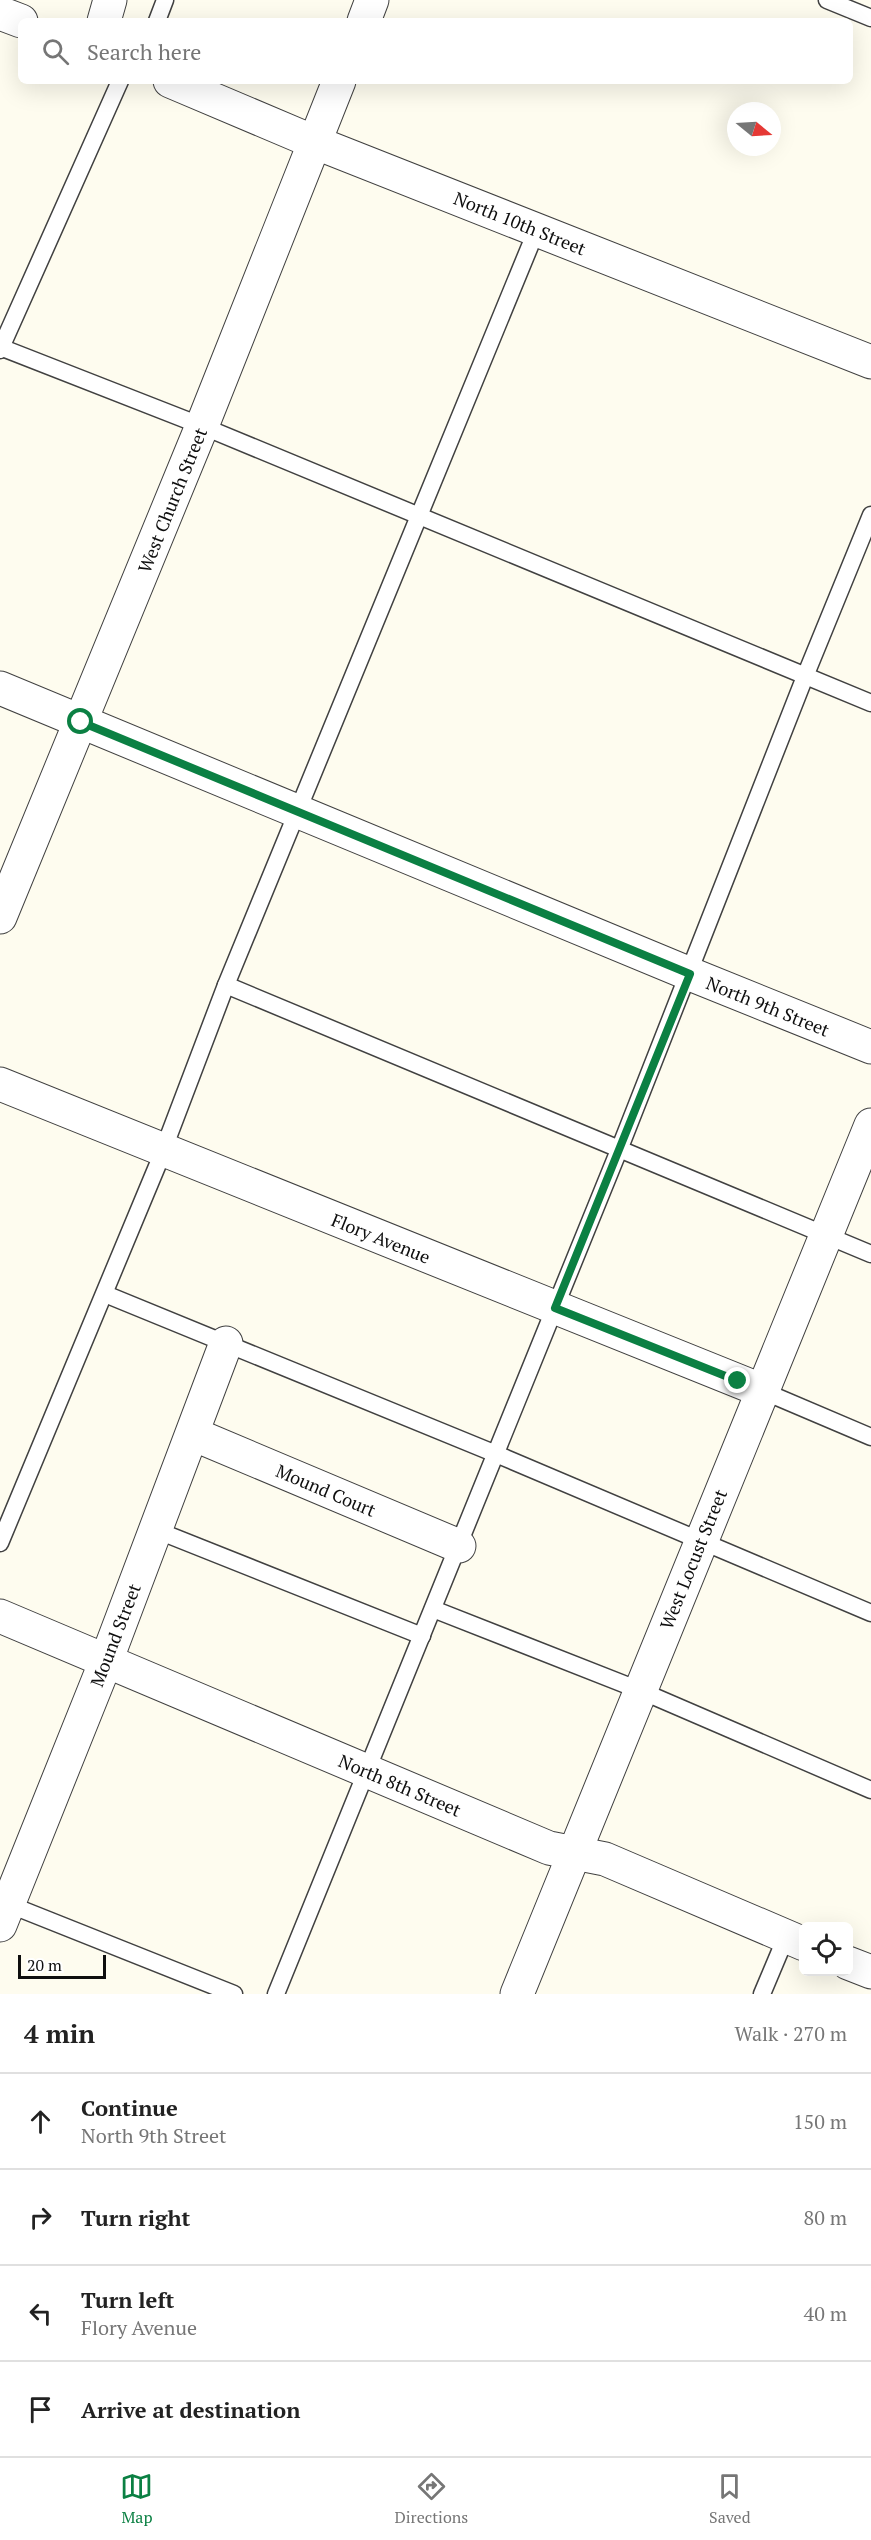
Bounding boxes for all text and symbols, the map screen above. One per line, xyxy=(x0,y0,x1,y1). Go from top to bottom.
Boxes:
search box xyxy=(18,18,853,84)
icon: search xyxy=(39,35,72,68)
text: Search here xyxy=(87,37,201,66)
north arrow xyxy=(727,102,781,156)
street label: North 10th Street xyxy=(450,186,590,261)
street label: West Church Street xyxy=(132,424,212,576)
route start xyxy=(67,708,93,734)
street label: North 9th Street xyxy=(703,970,833,1042)
street label: Flory Avenue xyxy=(328,1207,434,1269)
route end xyxy=(724,1367,750,1393)
street label: Mound Court xyxy=(273,1458,380,1522)
street label: West Locust Street xyxy=(654,1485,732,1633)
street label: Mound Street xyxy=(84,1580,146,1690)
street label: North 8th Street xyxy=(335,1748,465,1822)
map controls xyxy=(799,1922,853,1976)
button: locate xyxy=(799,1922,853,1976)
scale bar xyxy=(18,1952,106,1980)
text: 20 m xyxy=(27,1954,62,1976)
text: 4 min xyxy=(24,2016,95,2050)
text: Walk · 270 m xyxy=(735,2020,847,2047)
text: Continue xyxy=(81,2093,178,2122)
icon: ahead xyxy=(24,2105,57,2138)
text: 150 m xyxy=(793,2108,847,2135)
text: North 9th Street xyxy=(81,2122,226,2149)
icon: right xyxy=(24,2201,57,2234)
text: Turn right xyxy=(81,2203,190,2232)
text: 80 m xyxy=(804,2204,847,2231)
text: Turn left xyxy=(81,2285,174,2314)
icon: left xyxy=(24,2297,57,2330)
text: 40 m xyxy=(804,2300,847,2327)
text: Flory Avenue xyxy=(81,2314,197,2341)
icon: arrive xyxy=(24,2393,57,2426)
text: Arrive at destination xyxy=(81,2395,300,2424)
tab: Map xyxy=(120,2470,153,2528)
tab: Directions xyxy=(394,2470,468,2528)
tab: Saved xyxy=(709,2470,751,2528)

